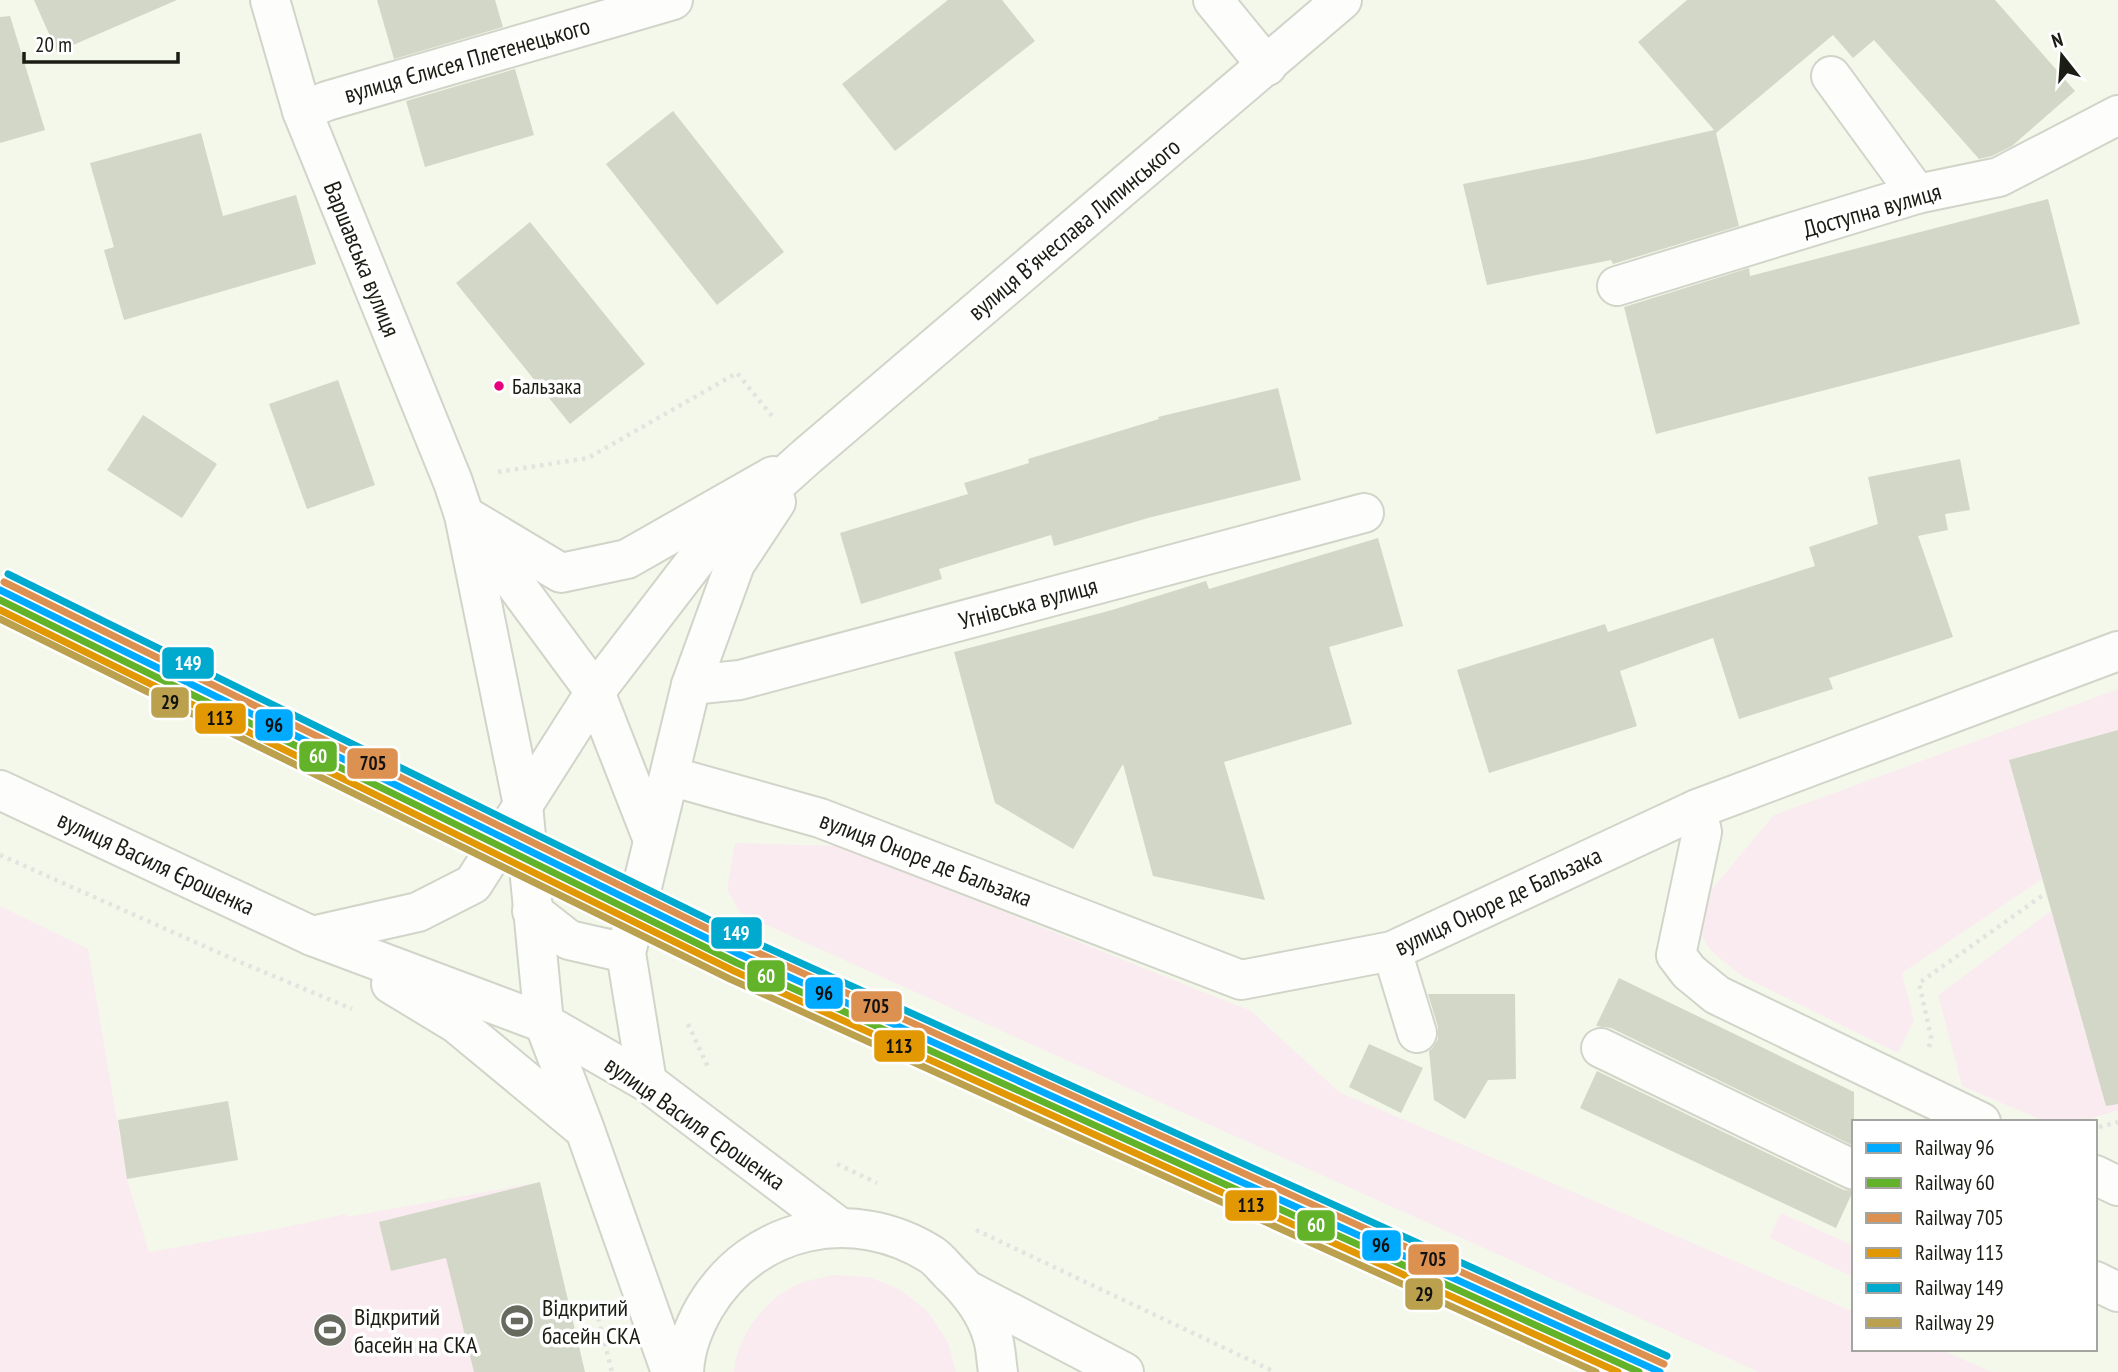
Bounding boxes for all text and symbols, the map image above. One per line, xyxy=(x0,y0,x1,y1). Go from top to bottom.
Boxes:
street label: вулиця Єлисея Плетенецького xyxy=(341,10,593,110)
scale bar xyxy=(24,21,178,65)
north arrow xyxy=(2027,21,2097,91)
text: N xyxy=(2049,27,2065,53)
text: 20 m xyxy=(35,31,72,58)
street label: вулиця Вʼячеслава Липинського xyxy=(962,131,1186,327)
street label: Доступна вулиця xyxy=(1799,176,1945,244)
street label: Варшавська вулиця xyxy=(317,177,407,341)
place label: Бальзака xyxy=(512,372,582,400)
marker: Бальзака xyxy=(492,379,506,393)
street label: Угнівська вулиця xyxy=(955,570,1101,636)
line badge: 149 xyxy=(161,646,215,680)
text: 149 xyxy=(174,651,202,675)
line badge: 29 xyxy=(150,686,190,719)
text: 29 xyxy=(161,690,179,714)
line badge: 113 xyxy=(194,702,247,735)
text: 113 xyxy=(206,706,234,730)
line badge: 96 xyxy=(254,708,294,742)
text: 96 xyxy=(265,713,283,737)
line badge: 60 xyxy=(298,740,338,773)
text: 60 xyxy=(309,744,327,768)
line badge: 705 xyxy=(346,747,399,780)
text: 705 xyxy=(359,751,387,775)
street label: вулиця Василя Єрошенка xyxy=(53,804,259,922)
street label: вулиця Оноре де Бальзака xyxy=(816,804,1036,914)
street label: вулиця Оноре де Бальзака xyxy=(1390,839,1606,963)
line badge: 149 xyxy=(710,916,763,950)
text: 149 xyxy=(722,921,750,945)
line badge: 60 xyxy=(746,959,786,993)
text: 60 xyxy=(757,964,775,988)
line badge: 96 xyxy=(804,976,844,1010)
text: 96 xyxy=(815,981,833,1005)
line badge: 705 xyxy=(850,990,903,1023)
text: 705 xyxy=(862,994,890,1018)
line badge: 113 xyxy=(873,1029,926,1063)
text: 113 xyxy=(885,1034,913,1058)
street label: вулиця Василя Єрошенка xyxy=(599,1049,791,1197)
legend xyxy=(1852,1120,2097,1351)
text: Railway 96 xyxy=(1915,1134,1994,1161)
text: Railway 60 xyxy=(1915,1169,1994,1196)
line badge: 113 xyxy=(1224,1189,1278,1222)
text: 113 xyxy=(1237,1193,1265,1217)
text: Railway 705 xyxy=(1915,1204,2004,1231)
line badge: 60 xyxy=(1296,1209,1336,1242)
text: 60 xyxy=(1307,1213,1325,1237)
line badge: 96 xyxy=(1361,1229,1402,1262)
text: 96 xyxy=(1372,1233,1390,1257)
text: Railway 113 xyxy=(1915,1239,2004,1266)
line badge: 705 xyxy=(1407,1243,1460,1276)
text: 705 xyxy=(1419,1247,1447,1271)
text: Railway 149 xyxy=(1915,1274,2004,1301)
line badge: 29 xyxy=(1404,1277,1444,1311)
text: 29 xyxy=(1415,1282,1433,1306)
place label: Відкритий басейн СКА xyxy=(542,1292,641,1351)
place label: Відкритий басейн на СКА xyxy=(354,1301,478,1360)
sports icon: Відкритий басейн СКА xyxy=(498,1302,536,1340)
text: Railway 29 xyxy=(1915,1309,1994,1336)
sports icon: Відкритий басейн на СКА xyxy=(311,1311,349,1349)

